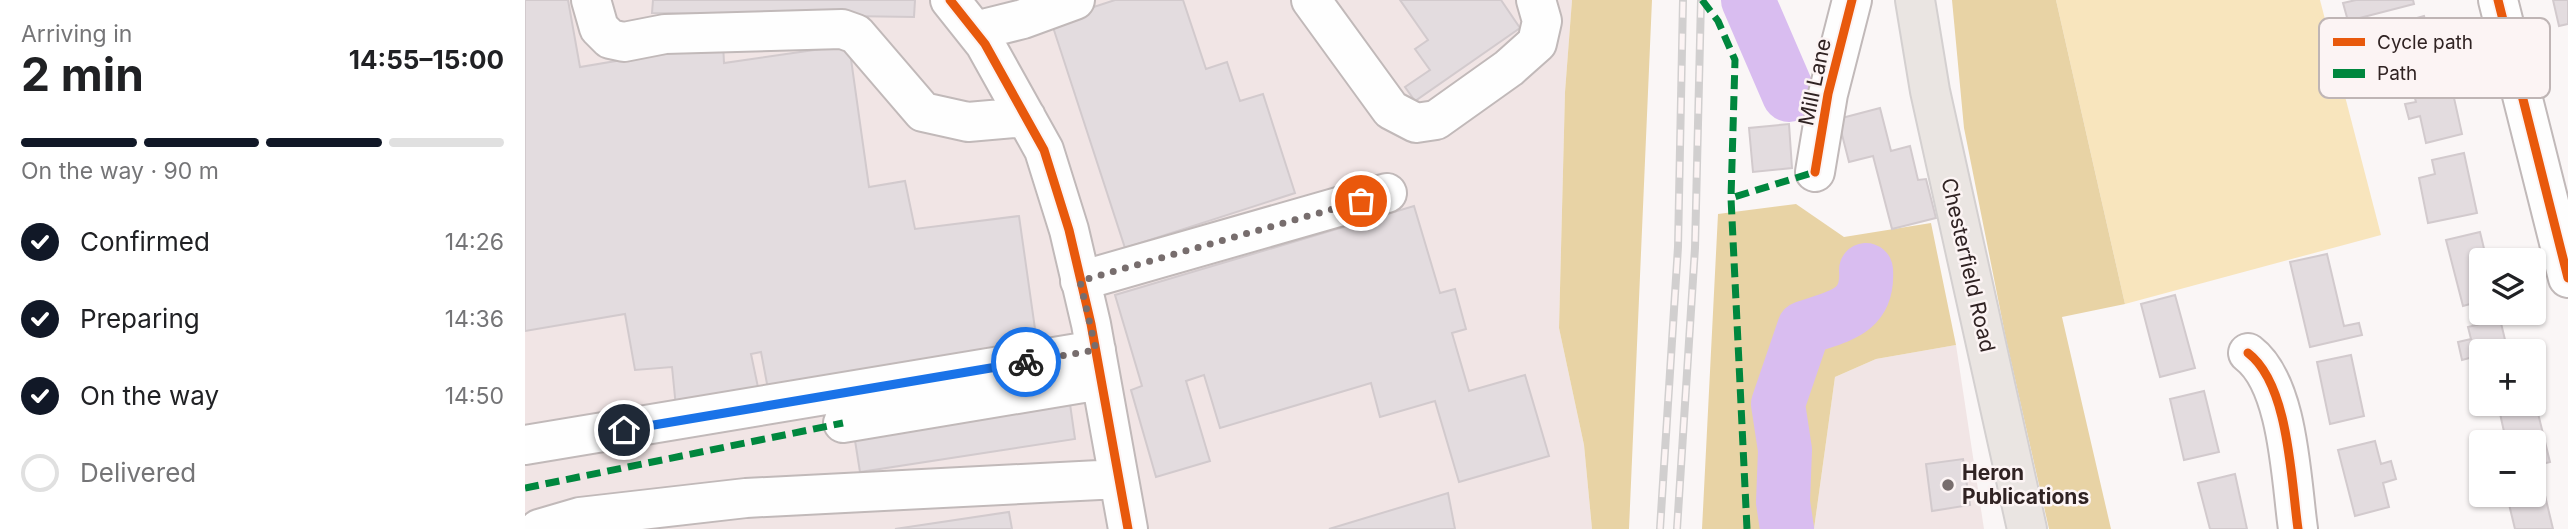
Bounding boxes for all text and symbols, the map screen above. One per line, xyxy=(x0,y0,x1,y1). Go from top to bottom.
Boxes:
legend xyxy=(2319,18,2550,98)
text: Arriving in xyxy=(21,20,132,48)
text: Cycle path xyxy=(2377,31,2473,54)
street label: Mill Lane xyxy=(1793,36,1836,128)
text: 14:55–15:00 xyxy=(349,44,504,75)
text: 2 min xyxy=(21,46,144,102)
text: Path xyxy=(2377,62,2417,85)
text: On the way · 90 m xyxy=(21,157,219,185)
pin xyxy=(1331,171,1391,231)
street label: Chesterfield Road xyxy=(1936,175,2001,354)
icon: bag xyxy=(1342,182,1380,220)
icon: check xyxy=(21,223,59,261)
text: Confirmed xyxy=(80,226,210,257)
text: 14:26 xyxy=(445,228,504,256)
map controls xyxy=(2469,248,2546,507)
button: layers xyxy=(2469,248,2546,325)
icon: check xyxy=(21,300,59,338)
text: Preparing xyxy=(80,303,200,334)
text: 14:36 xyxy=(445,305,504,333)
courier xyxy=(991,327,1061,397)
button: + xyxy=(2469,339,2546,416)
icon: bike xyxy=(1007,343,1045,381)
icon: check xyxy=(21,377,59,415)
text: On the way xyxy=(80,380,219,411)
text: 14:50 xyxy=(445,382,504,410)
pin xyxy=(594,400,654,460)
icon: home xyxy=(605,411,643,449)
button: − xyxy=(2469,430,2546,507)
text: Delivered xyxy=(80,457,196,488)
place label: Heron Publications xyxy=(1962,460,2089,509)
marker: Heron Publications xyxy=(1940,477,1956,493)

